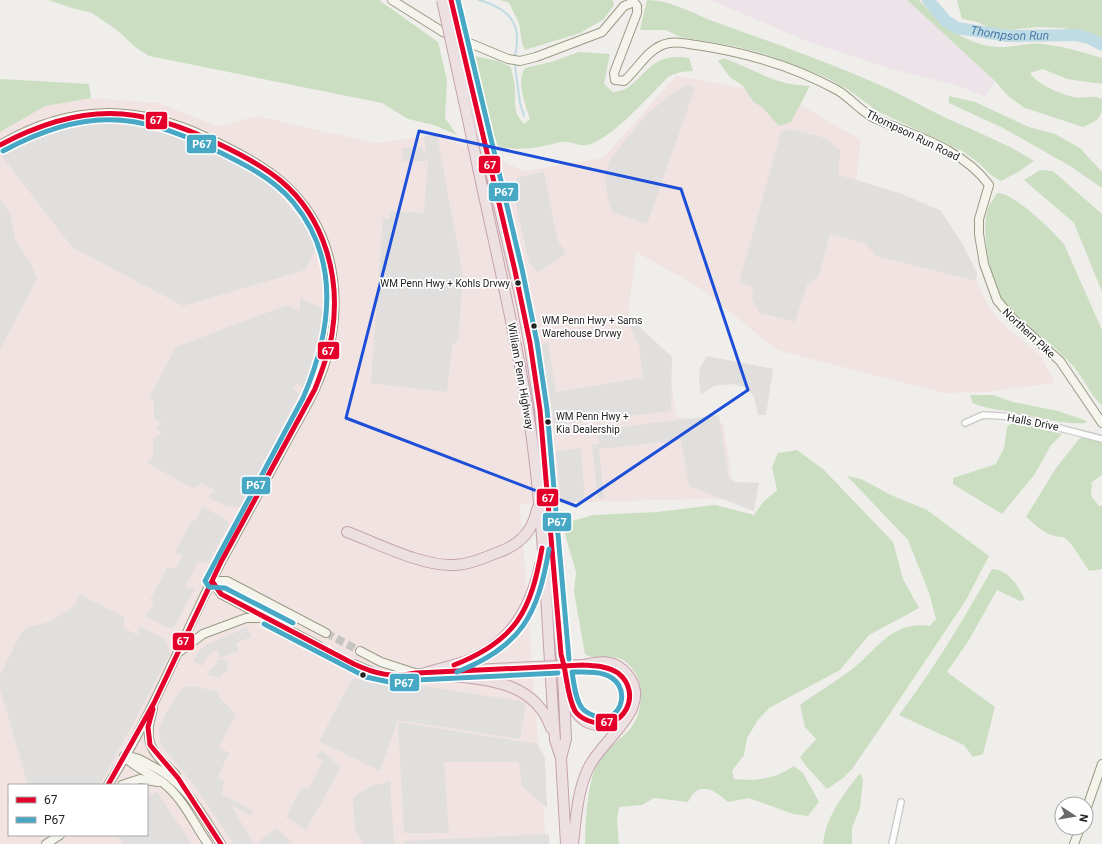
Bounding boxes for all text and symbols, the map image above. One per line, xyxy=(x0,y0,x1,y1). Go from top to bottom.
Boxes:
water label: Thompson Run xyxy=(970,23,1049,43)
street label: Thompson Run Road xyxy=(864,107,962,164)
line badge: 67 xyxy=(145,111,168,130)
text: 67 xyxy=(150,114,162,127)
line badge: P67 xyxy=(186,134,217,154)
text: P67 xyxy=(192,138,212,151)
line badge: 67 xyxy=(478,155,501,174)
text: 67 xyxy=(484,159,496,172)
line badge: P67 xyxy=(488,182,519,202)
text: P67 xyxy=(494,186,514,199)
place label: WM Penn Hwy + Kohls Drvwy xyxy=(380,278,510,289)
marker: WM Penn Hwy + Kohls Drvwy xyxy=(513,278,523,288)
street label: Northern Pike xyxy=(1000,306,1058,361)
place label: WM Penn Hwy + Sams Warehouse Drvwy xyxy=(542,315,642,339)
marker: WM Penn Hwy + Sams Warehouse Drvwy xyxy=(529,321,539,331)
street label: William Penn Highway xyxy=(505,322,536,431)
line badge: 67 xyxy=(317,341,340,360)
text: 67 xyxy=(322,345,334,358)
place label: WM Penn Hwy + Kia Dealership xyxy=(556,411,629,435)
street label: Halls Drive xyxy=(1006,411,1060,434)
marker: WM Penn Hwy + Kia Dealership xyxy=(543,417,553,427)
line badge: P67 xyxy=(241,476,271,495)
text: P67 xyxy=(246,479,266,492)
line badge: 67 xyxy=(536,488,559,507)
text: 67 xyxy=(542,492,554,505)
line badge: P67 xyxy=(542,512,572,532)
text: P67 xyxy=(547,516,567,529)
line badge: 67 xyxy=(172,632,195,651)
text: 67 xyxy=(177,635,189,648)
unlabelled marker xyxy=(358,670,368,680)
line badge: P67 xyxy=(389,673,420,692)
text: P67 xyxy=(394,677,414,690)
line badge: 67 xyxy=(595,713,618,732)
text: 67 xyxy=(601,716,613,729)
legend xyxy=(8,784,148,836)
text: 67 xyxy=(44,793,58,807)
north arrow xyxy=(1054,796,1094,836)
text: P67 xyxy=(44,813,65,827)
text: N xyxy=(1076,813,1090,823)

